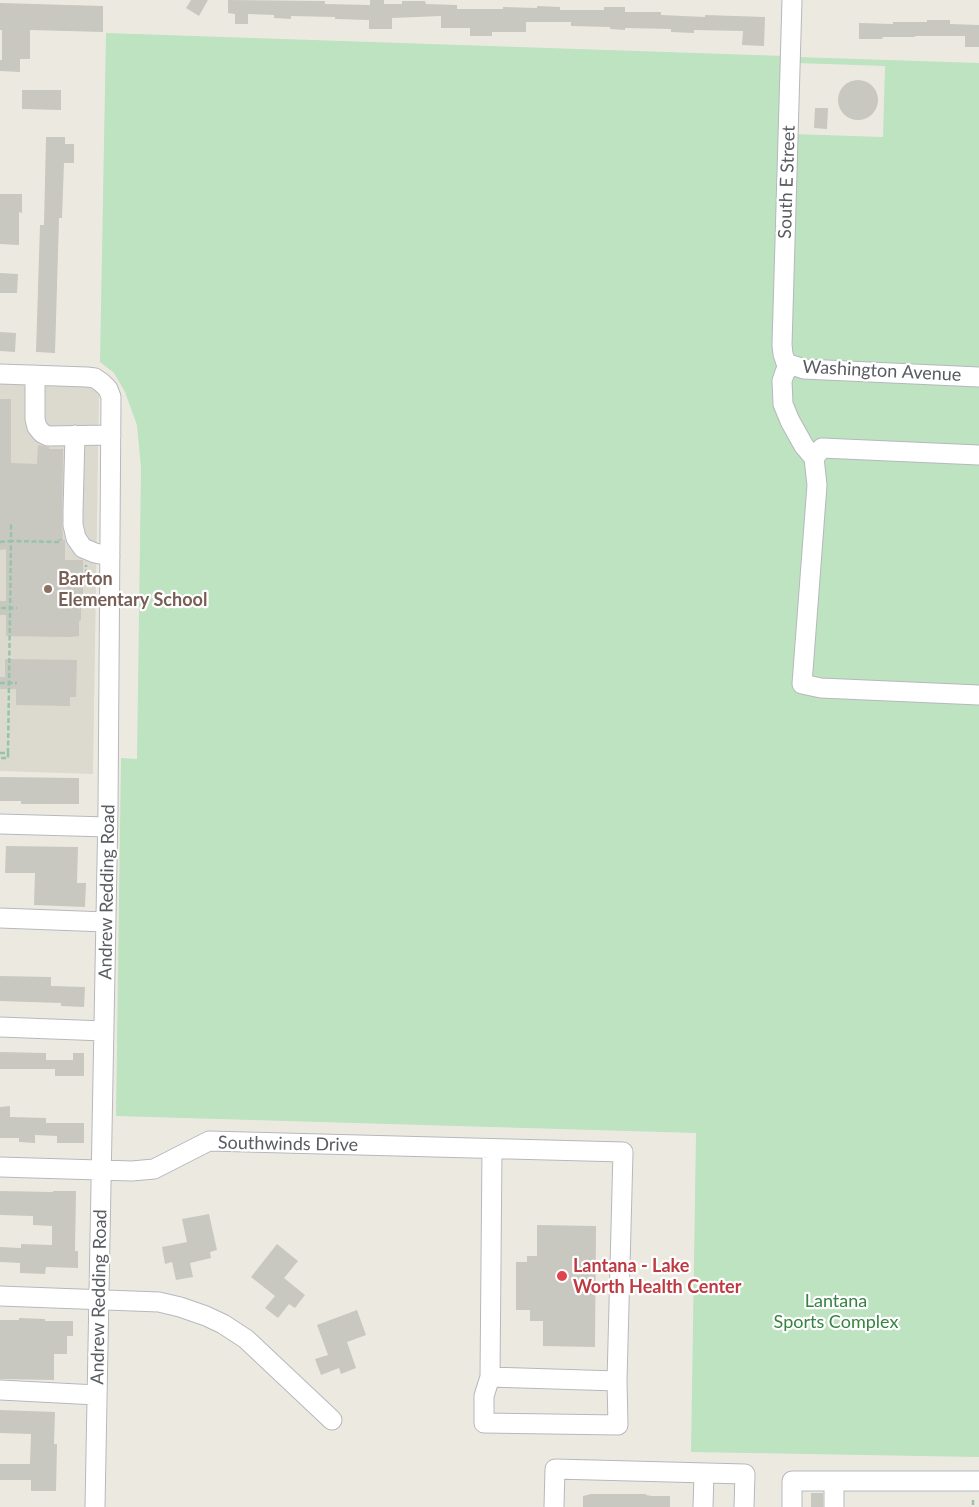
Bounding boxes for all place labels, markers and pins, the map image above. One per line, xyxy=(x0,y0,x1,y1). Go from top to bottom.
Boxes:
place label: Barton Elementary School xyxy=(58,568,207,610)
marker: Barton Elementary School xyxy=(42,583,54,595)
place label: Lantana - Lake Worth Health Center xyxy=(573,1255,741,1298)
marker: Lantana - Lake Worth Health Center xyxy=(555,1269,569,1283)

